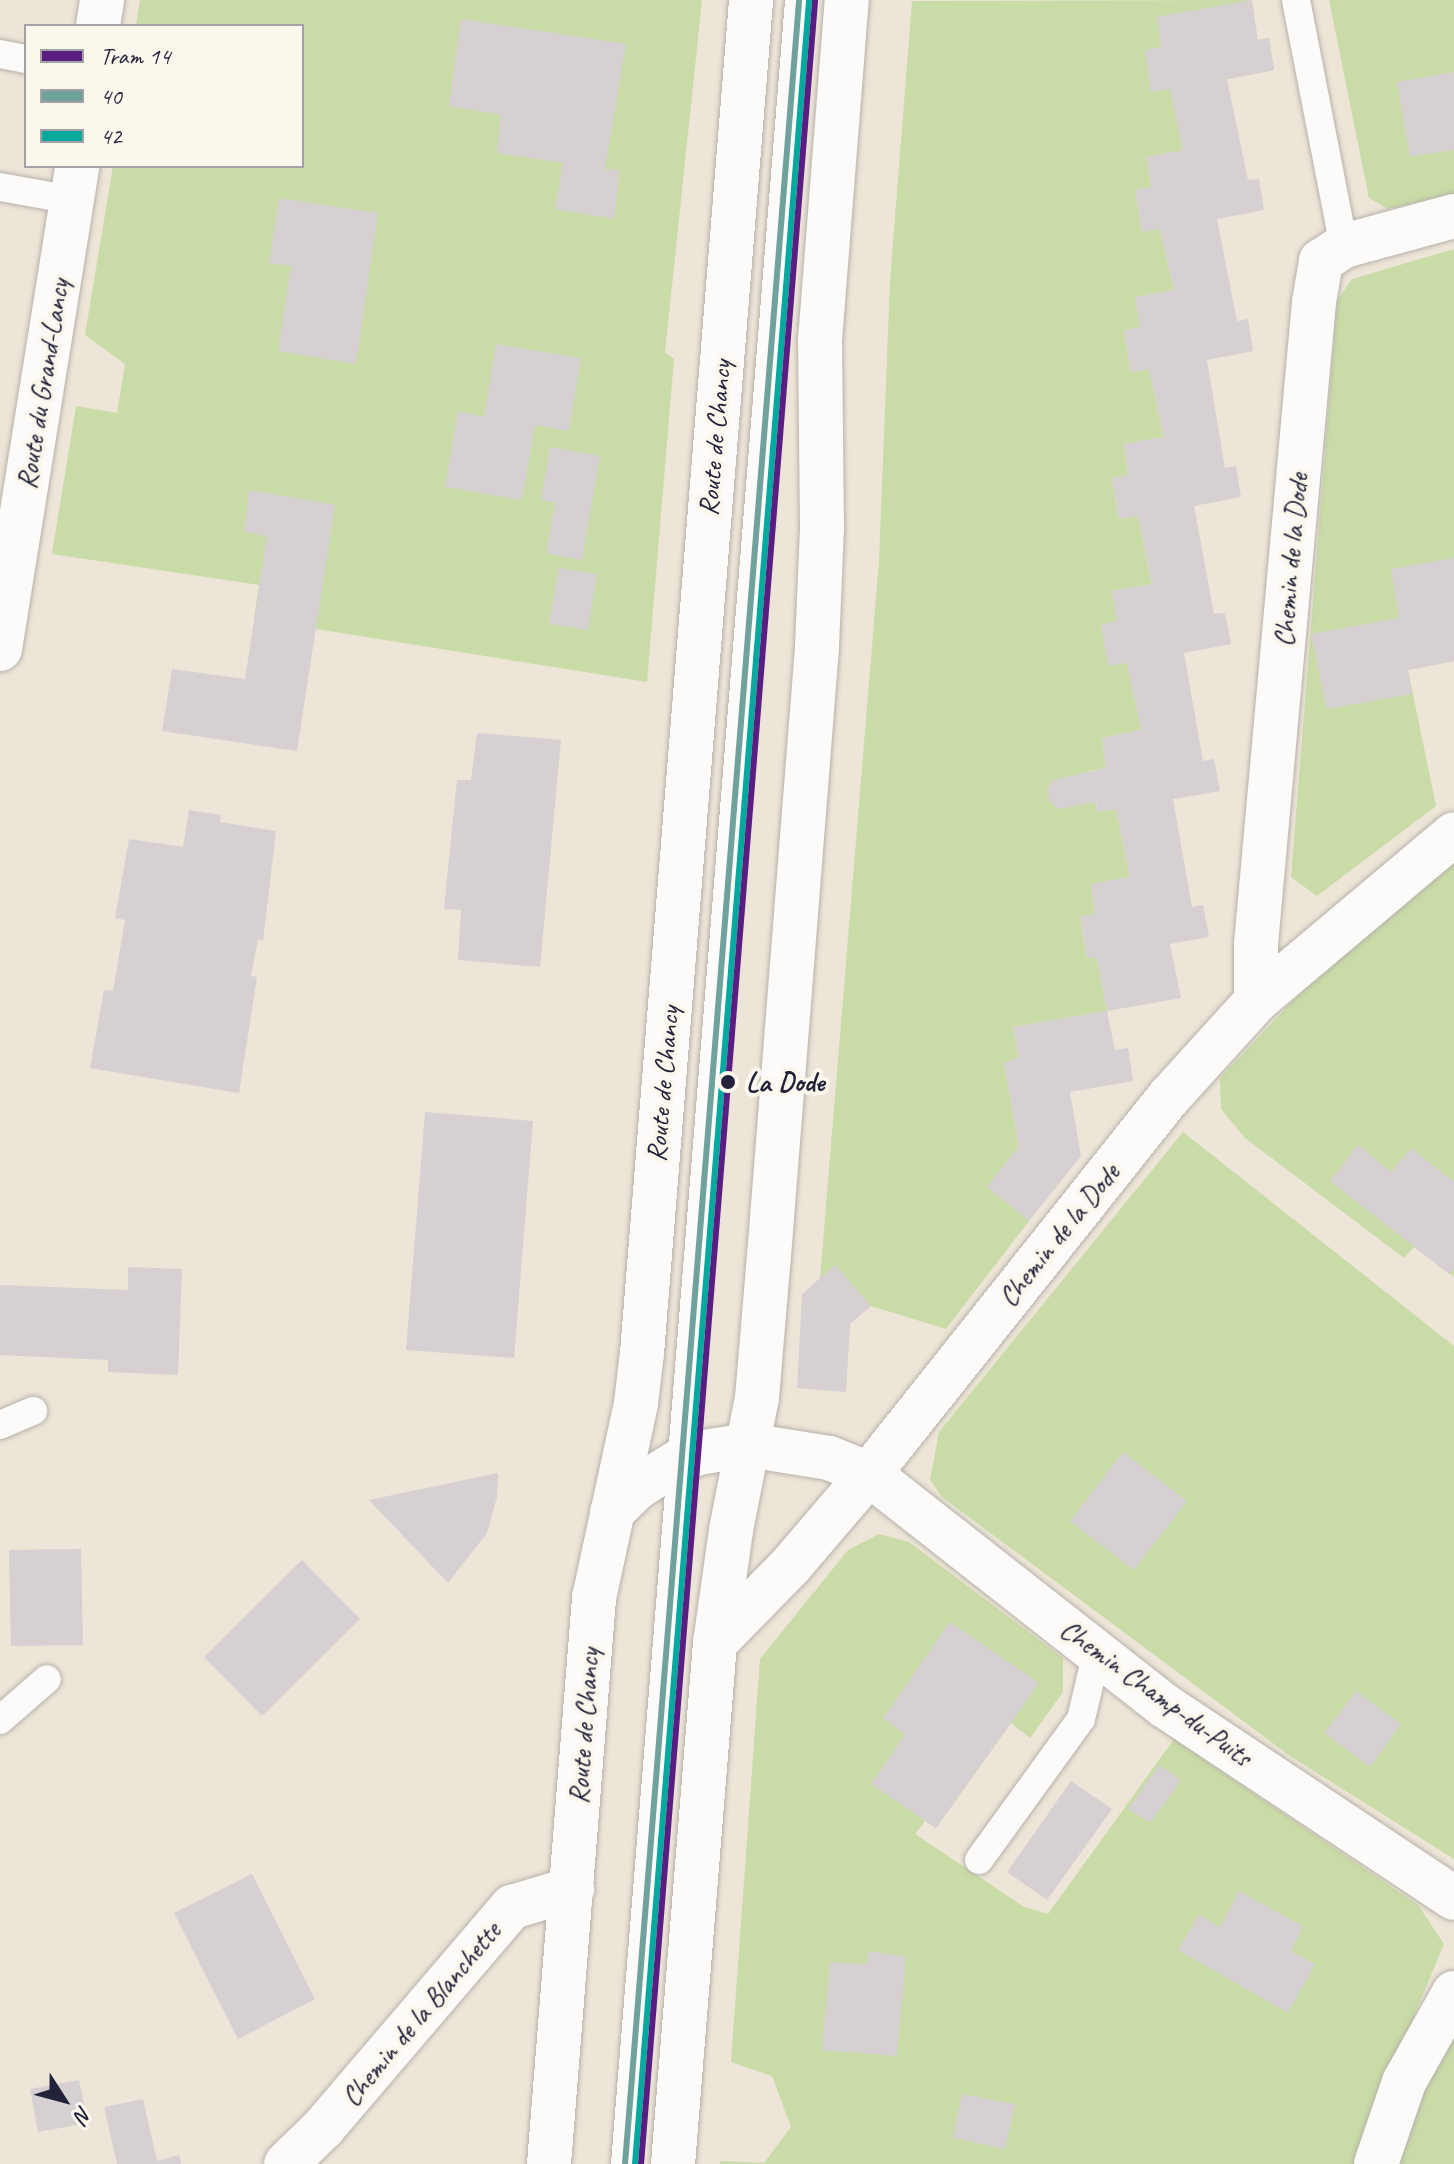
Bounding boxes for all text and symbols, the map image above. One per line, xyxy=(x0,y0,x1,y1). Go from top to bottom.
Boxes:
legend xyxy=(24,24,304,168)
text: Tram 14 xyxy=(100,41,170,71)
text: 40 xyxy=(100,81,122,111)
text: 42 xyxy=(100,121,122,151)
street label: Route du Grand-Lancy xyxy=(10,276,76,492)
street label: Route de Chancy xyxy=(691,358,739,518)
street label: Chemin de la Dode xyxy=(1267,472,1315,648)
street label: Route de Chancy xyxy=(639,1004,687,1164)
place label: La Dode xyxy=(746,1065,825,1099)
marker: La Dode xyxy=(717,1071,739,1093)
street label: Chemin de la Dode xyxy=(991,1157,1127,1313)
street label: Chemin Champ-du-Puits xyxy=(1053,1612,1259,1774)
street label: Route de Chancy xyxy=(562,1646,606,1806)
street label: Chemin de la Blanchette xyxy=(333,1914,509,2114)
north arrow xyxy=(24,2060,104,2140)
text: N xyxy=(68,2100,99,2128)

